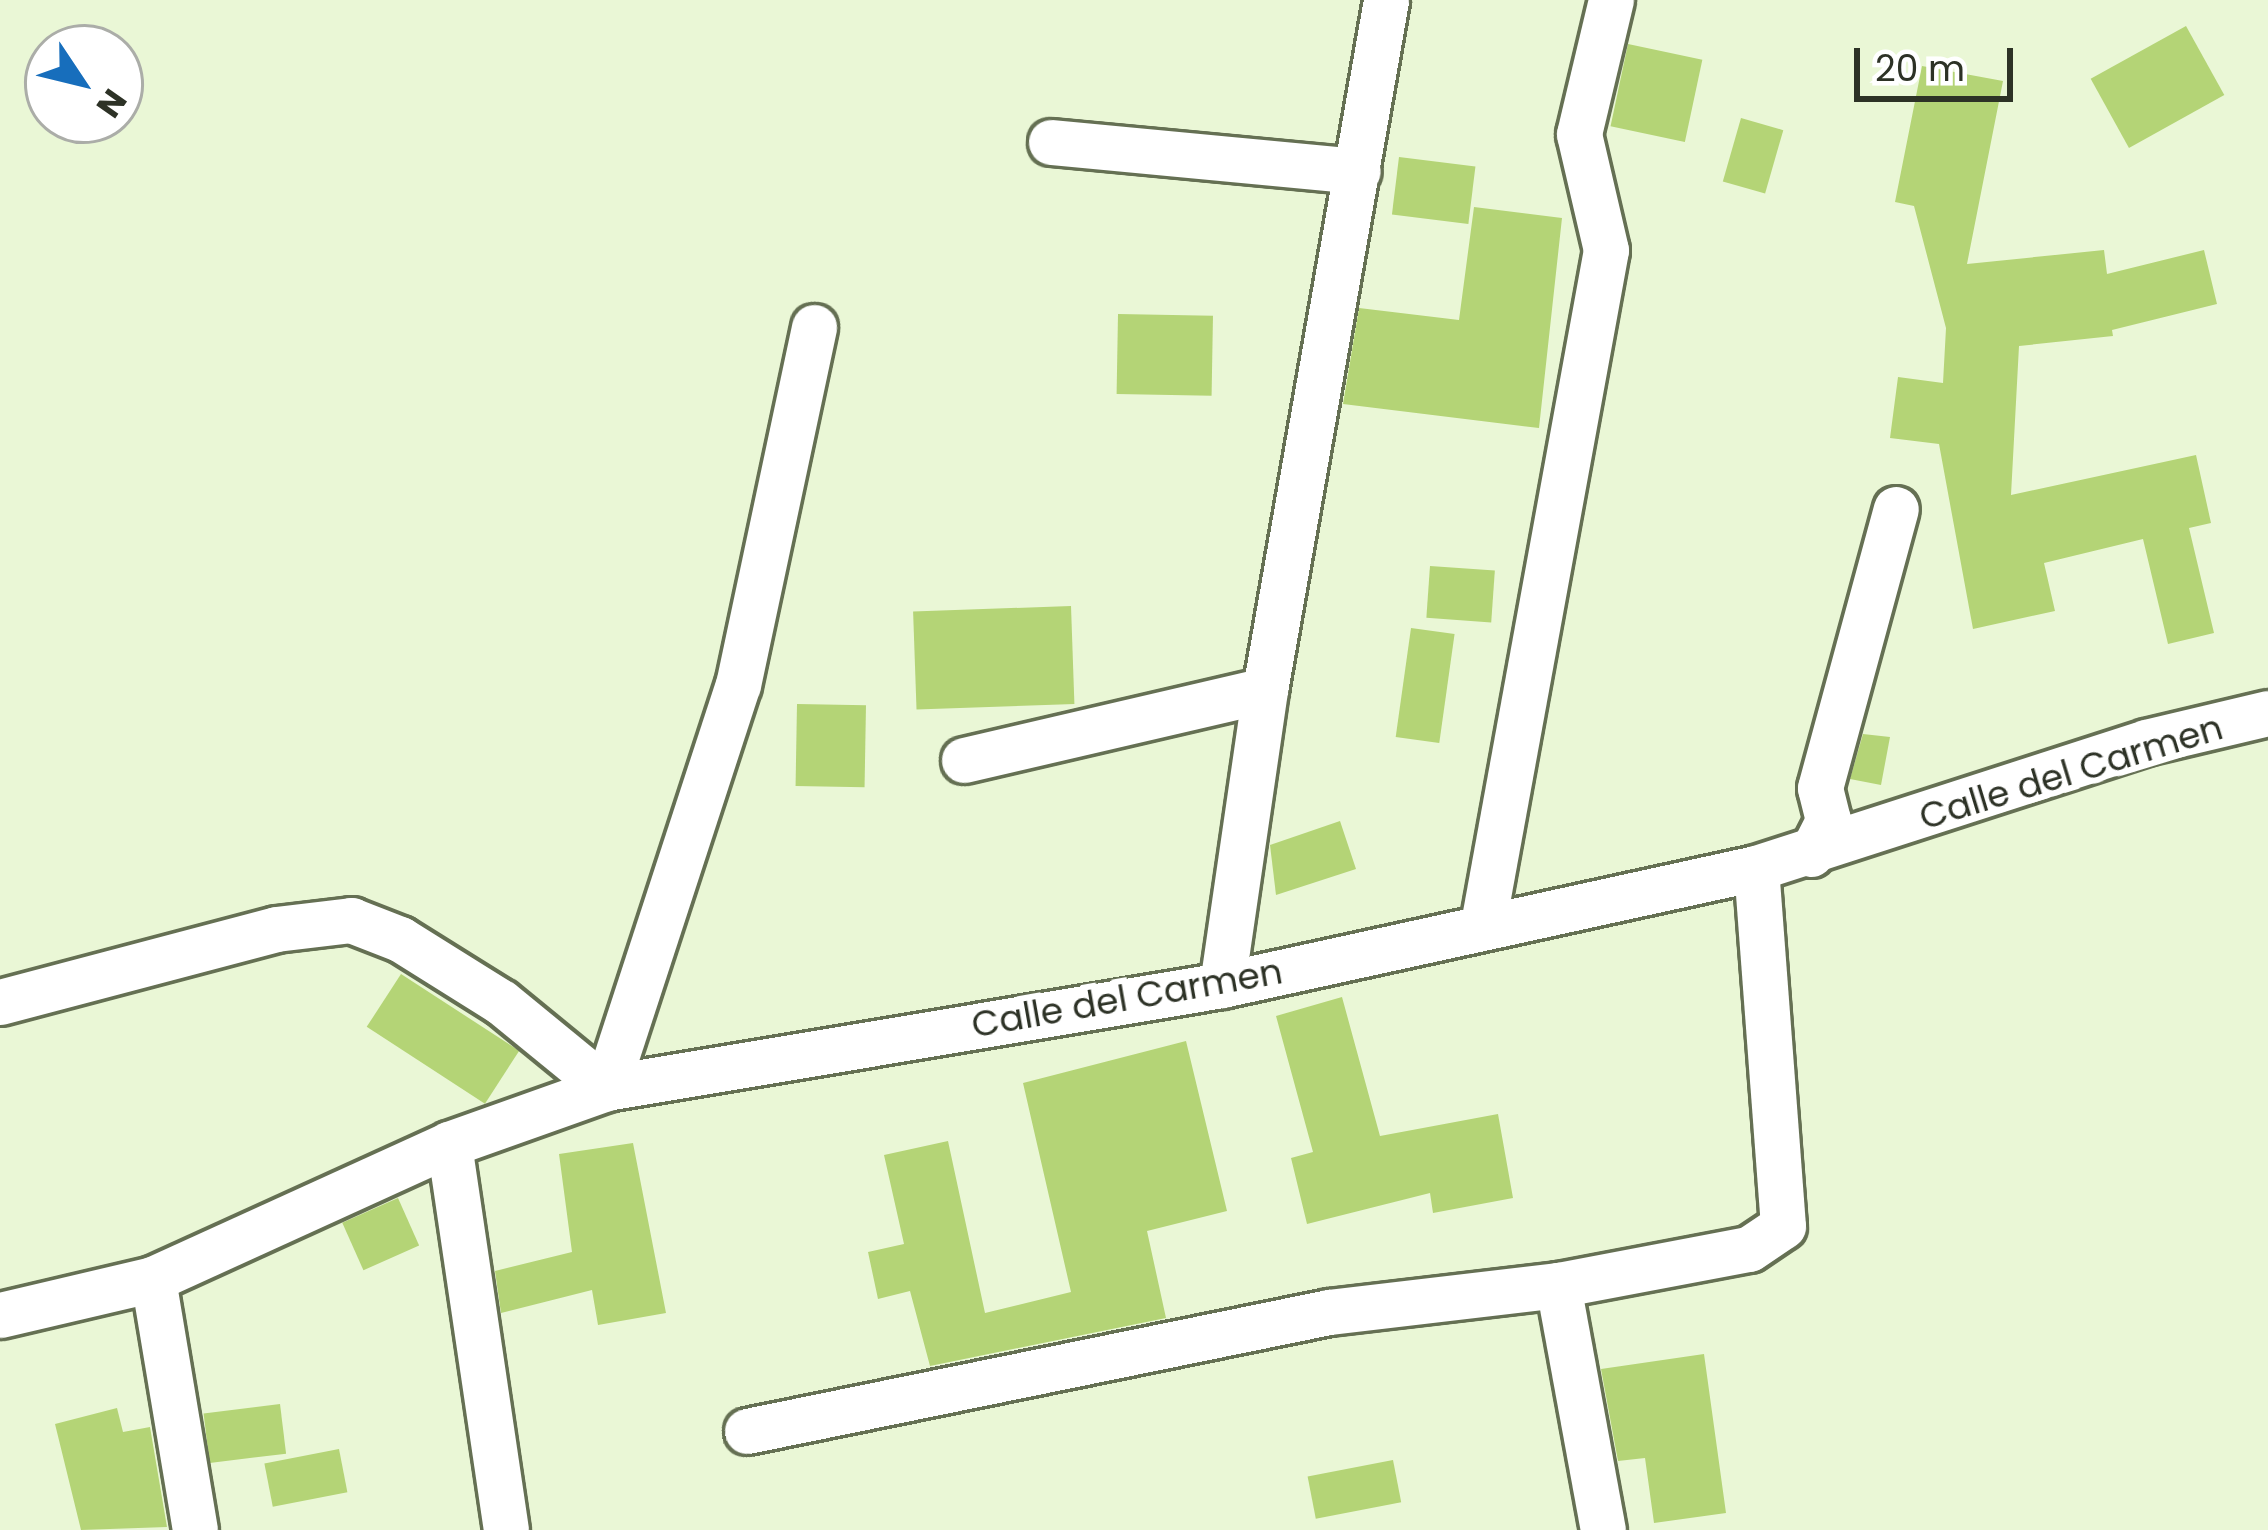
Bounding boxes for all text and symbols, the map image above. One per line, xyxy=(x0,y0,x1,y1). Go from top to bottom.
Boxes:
north arrow xyxy=(24,24,144,144)
scale bar xyxy=(1860,24,2019,98)
text: 20 m xyxy=(1875,43,1965,94)
text: N xyxy=(85,80,138,127)
street label: Calle del Carmen xyxy=(1914,705,2228,839)
street label: Calle del Carmen xyxy=(968,949,1286,1047)

